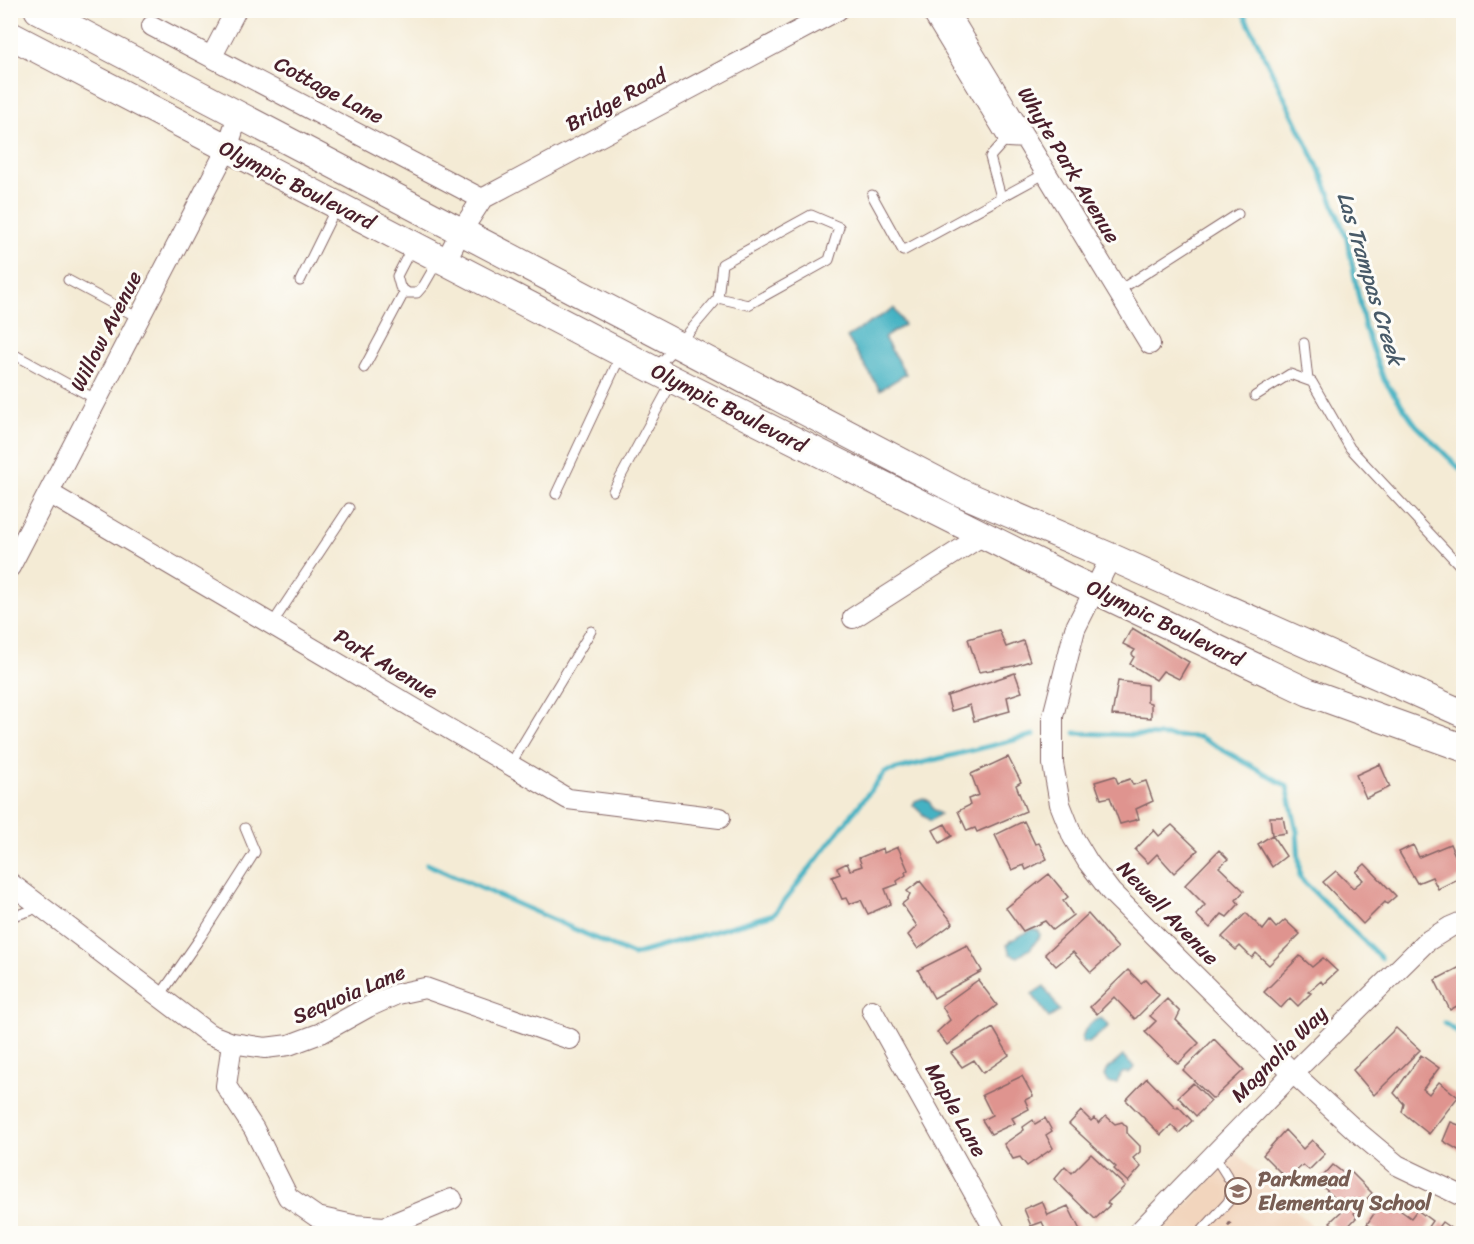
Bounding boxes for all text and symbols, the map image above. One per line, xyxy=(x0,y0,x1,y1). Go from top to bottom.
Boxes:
street label: Cottage Lane xyxy=(267,45,391,135)
street label: Bridge Road xyxy=(558,56,675,143)
street label: Whyte Park Avenue xyxy=(1007,79,1131,251)
street label: Olympic Boulevard xyxy=(212,129,384,242)
water label: Las Trampas Creek xyxy=(1326,187,1416,373)
street label: Willow Avenue xyxy=(59,264,153,398)
street label: Olympic Boulevard xyxy=(644,352,816,465)
street label: Olympic Boulevard xyxy=(1080,568,1252,678)
street label: Park Avenue xyxy=(326,618,446,710)
street label: Newell Avenue xyxy=(1107,851,1229,975)
street label: Sequoia Lane xyxy=(286,953,412,1035)
street label: Magnolia Way xyxy=(1221,996,1337,1112)
street label: Maple Lane xyxy=(914,1056,998,1165)
place label: Parkmead Elementary School xyxy=(1258,1160,1432,1222)
school or university icon: Parkmead Elementary School xyxy=(1223,1176,1253,1206)

